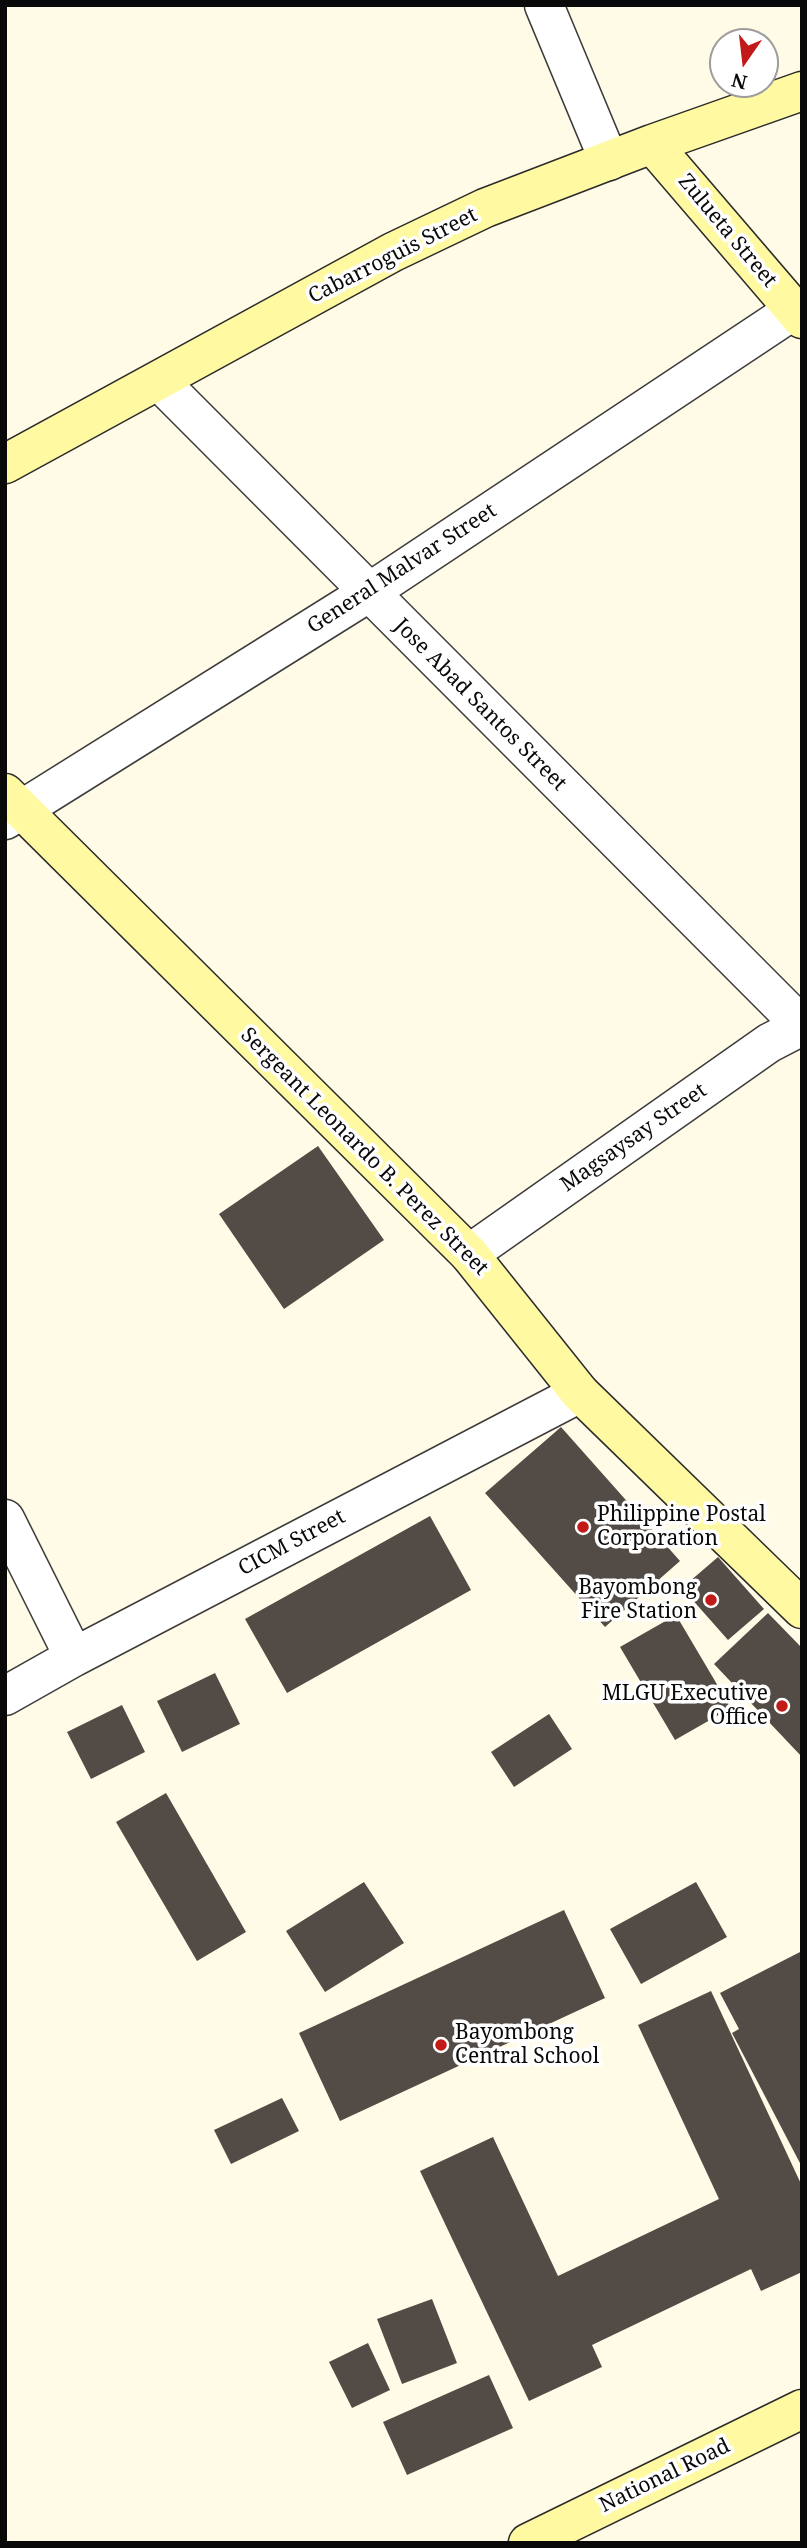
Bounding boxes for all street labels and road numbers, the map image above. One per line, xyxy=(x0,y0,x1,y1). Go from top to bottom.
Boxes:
street label: Zulueta Street xyxy=(672,169,782,293)
street label: Cabarroguis Street xyxy=(304,203,482,309)
street label: General Malvar Street xyxy=(303,498,501,640)
street label: Jose Abad Santos Street xyxy=(389,614,571,796)
street label: Sergeant Leonardo B. Perez Street xyxy=(235,1023,493,1281)
street label: Magsaysay Street xyxy=(556,1078,712,1198)
street label: CICM Street xyxy=(234,1504,350,1582)
street label: National Road xyxy=(596,2434,734,2518)

